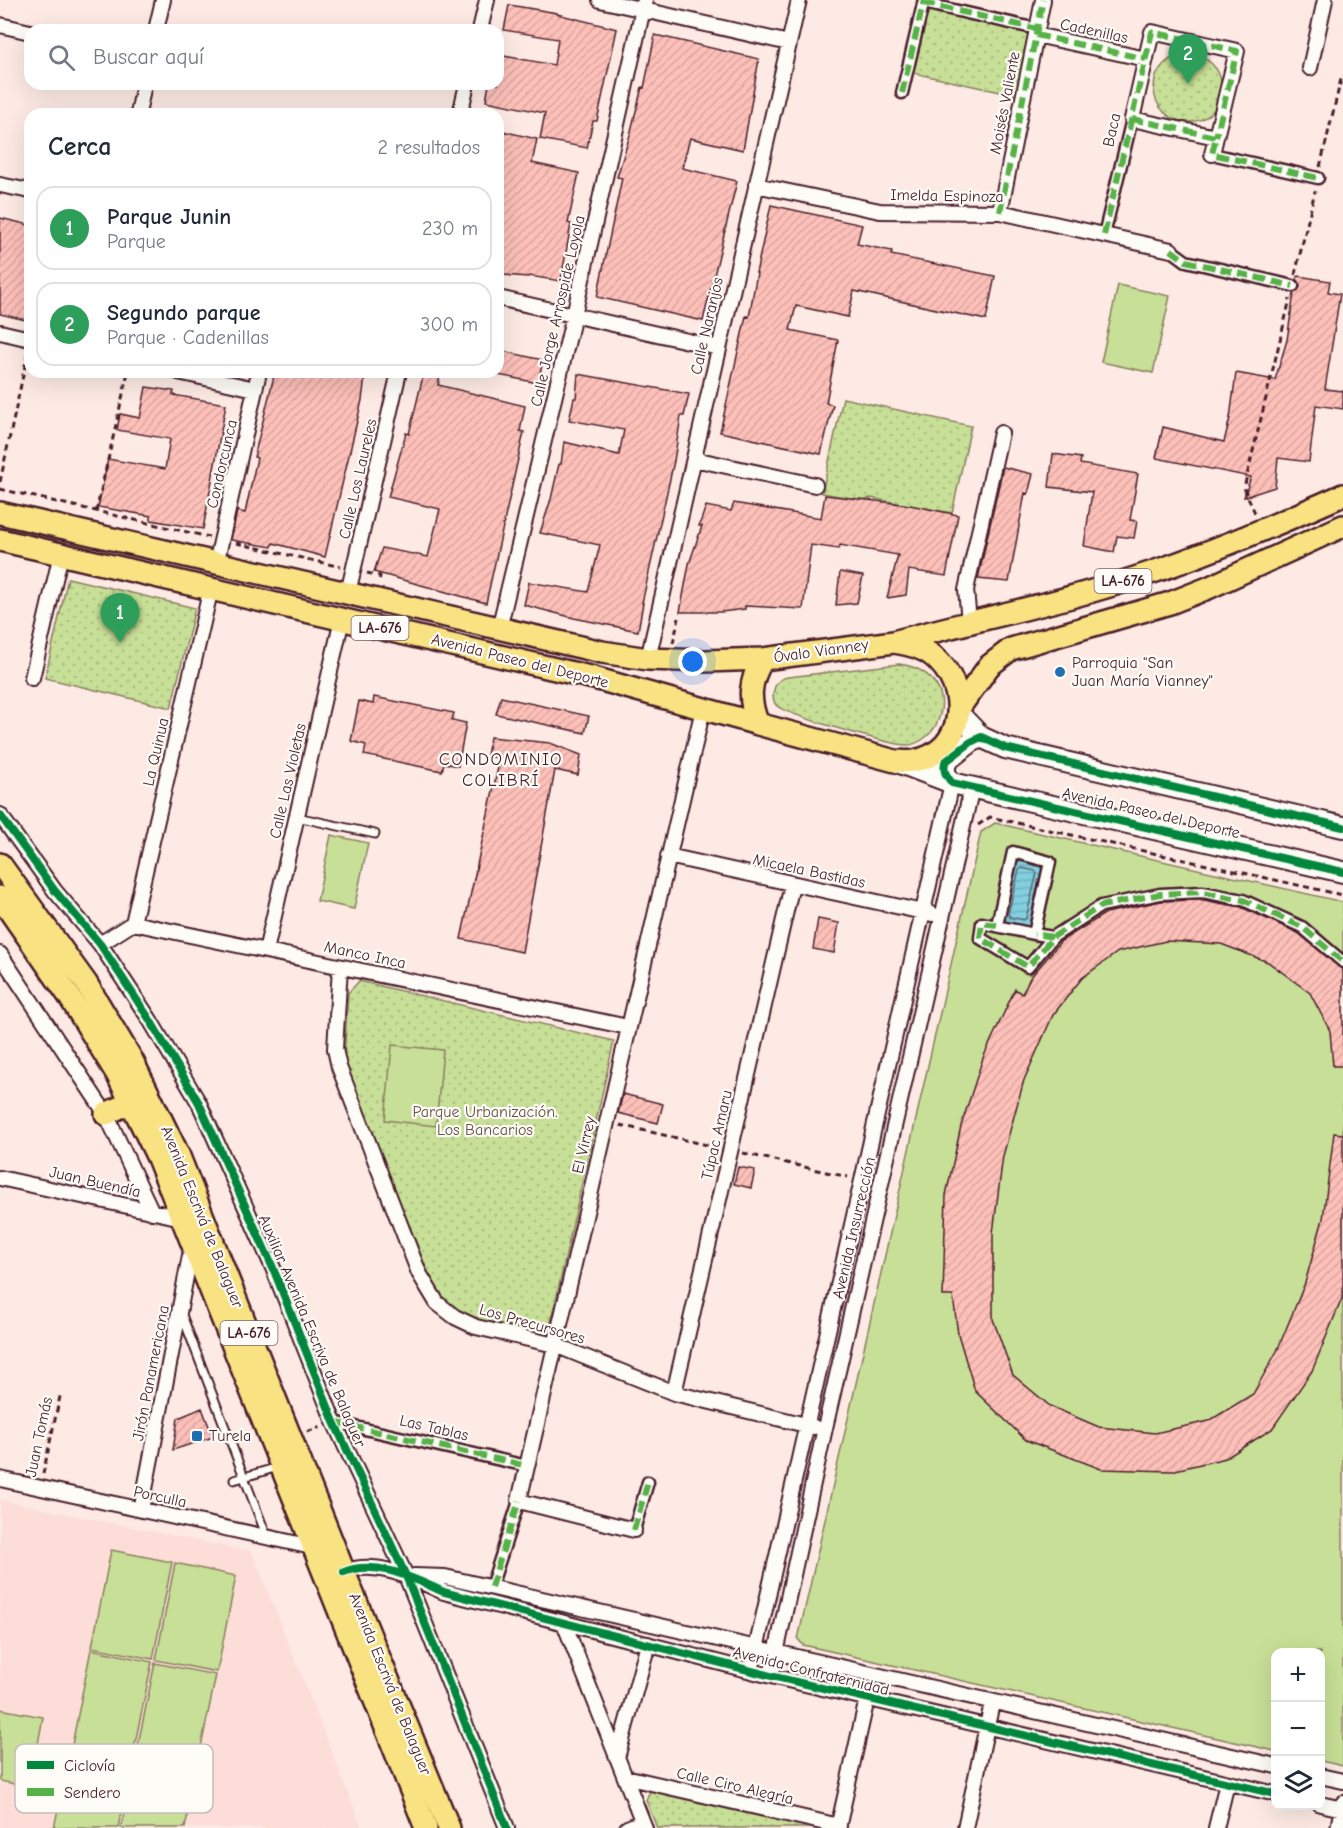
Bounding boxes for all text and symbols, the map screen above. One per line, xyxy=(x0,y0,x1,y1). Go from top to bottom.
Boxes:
street label: Cadenillas xyxy=(1058,15,1130,47)
search box xyxy=(24,24,504,90)
pin: 2 xyxy=(1168,34,1208,84)
icon: search xyxy=(45,41,78,74)
text: Buscar aquí xyxy=(93,44,204,70)
street label: Moisés Valiente xyxy=(986,50,1024,156)
street label: Baca xyxy=(1099,111,1125,149)
text: Cerca xyxy=(48,132,112,162)
text: 2 resultados xyxy=(378,136,480,159)
street label: Imelda Espinoza xyxy=(890,186,1004,206)
text: Parque Junin xyxy=(107,204,231,230)
street label: Calle Jorge Arrospide Loyola xyxy=(527,214,589,408)
text: 1 xyxy=(66,217,73,240)
text: 230 m xyxy=(422,217,478,240)
text: Parque xyxy=(107,230,166,253)
street label: Calle Naranjos xyxy=(687,275,727,376)
text: Segundo parque xyxy=(107,300,261,326)
text: 2 xyxy=(65,313,74,336)
text: 300 m xyxy=(420,313,478,336)
text: Parque · Cadenillas xyxy=(107,326,269,349)
street label: Calle Los Laureles xyxy=(335,417,381,541)
street label: Condorcunca xyxy=(203,418,241,510)
road number: LA-676 xyxy=(1094,569,1152,593)
pin: 1 xyxy=(100,594,140,643)
road number: LA-676 xyxy=(352,616,409,640)
street label: Avenida Paseo del Deporte xyxy=(429,630,611,692)
street label: Óvalo Vianney xyxy=(772,634,870,667)
your location xyxy=(678,647,707,676)
place label: Parroquia "San Juan María Vianney" xyxy=(1072,654,1213,690)
marker: Parroquia "San Juan María Vianney" xyxy=(1053,665,1067,679)
street label: La Quinua xyxy=(139,716,173,788)
street label: Calle Las Violetas xyxy=(266,721,310,840)
district label: CONDOMINIO COLIBRÍ xyxy=(439,749,563,791)
street label: Avenida Paseo del Deporte xyxy=(1060,784,1242,842)
street label: Micaela Bastidas xyxy=(751,850,867,892)
street label: Manco Inca xyxy=(322,938,408,972)
street label: Túpac Amaru xyxy=(698,1088,736,1182)
park label: Parque Urbanización. Los Bancarios xyxy=(412,1103,558,1139)
street label: El Virrey xyxy=(569,1114,600,1175)
street label: Avenida Escrivá de Balaguer xyxy=(157,1123,247,1311)
street label: Avenida Insurrección xyxy=(829,1155,879,1301)
street label: Juan Buendía xyxy=(48,1163,142,1201)
street label: Auxiliar Avenida Escriva de Balaguer xyxy=(255,1212,370,1451)
street label: Los Precursores xyxy=(477,1300,587,1348)
street label: Jirón Panamericana xyxy=(129,1304,173,1442)
road number: LA-676 xyxy=(220,1321,278,1345)
street label: Juan Tomás xyxy=(22,1395,56,1479)
street label: Las Tablas xyxy=(398,1411,470,1445)
place label: Turela xyxy=(209,1427,251,1445)
marker: Turela xyxy=(190,1429,204,1443)
street label: Porculla xyxy=(132,1483,188,1511)
street label: Avenida Escrivá de Balaguer xyxy=(345,1590,435,1778)
street label: Avenida Confraternidad xyxy=(731,1643,891,1699)
map controls xyxy=(1271,1648,1325,1810)
button: + xyxy=(1271,1648,1325,1702)
button: − xyxy=(1271,1702,1325,1756)
legend xyxy=(15,1744,213,1813)
button: layers xyxy=(1271,1756,1325,1810)
text: Ciclovía xyxy=(64,1757,116,1775)
street label: Calle Ciro Alegría xyxy=(675,1764,795,1808)
text: Sendero xyxy=(64,1784,121,1802)

